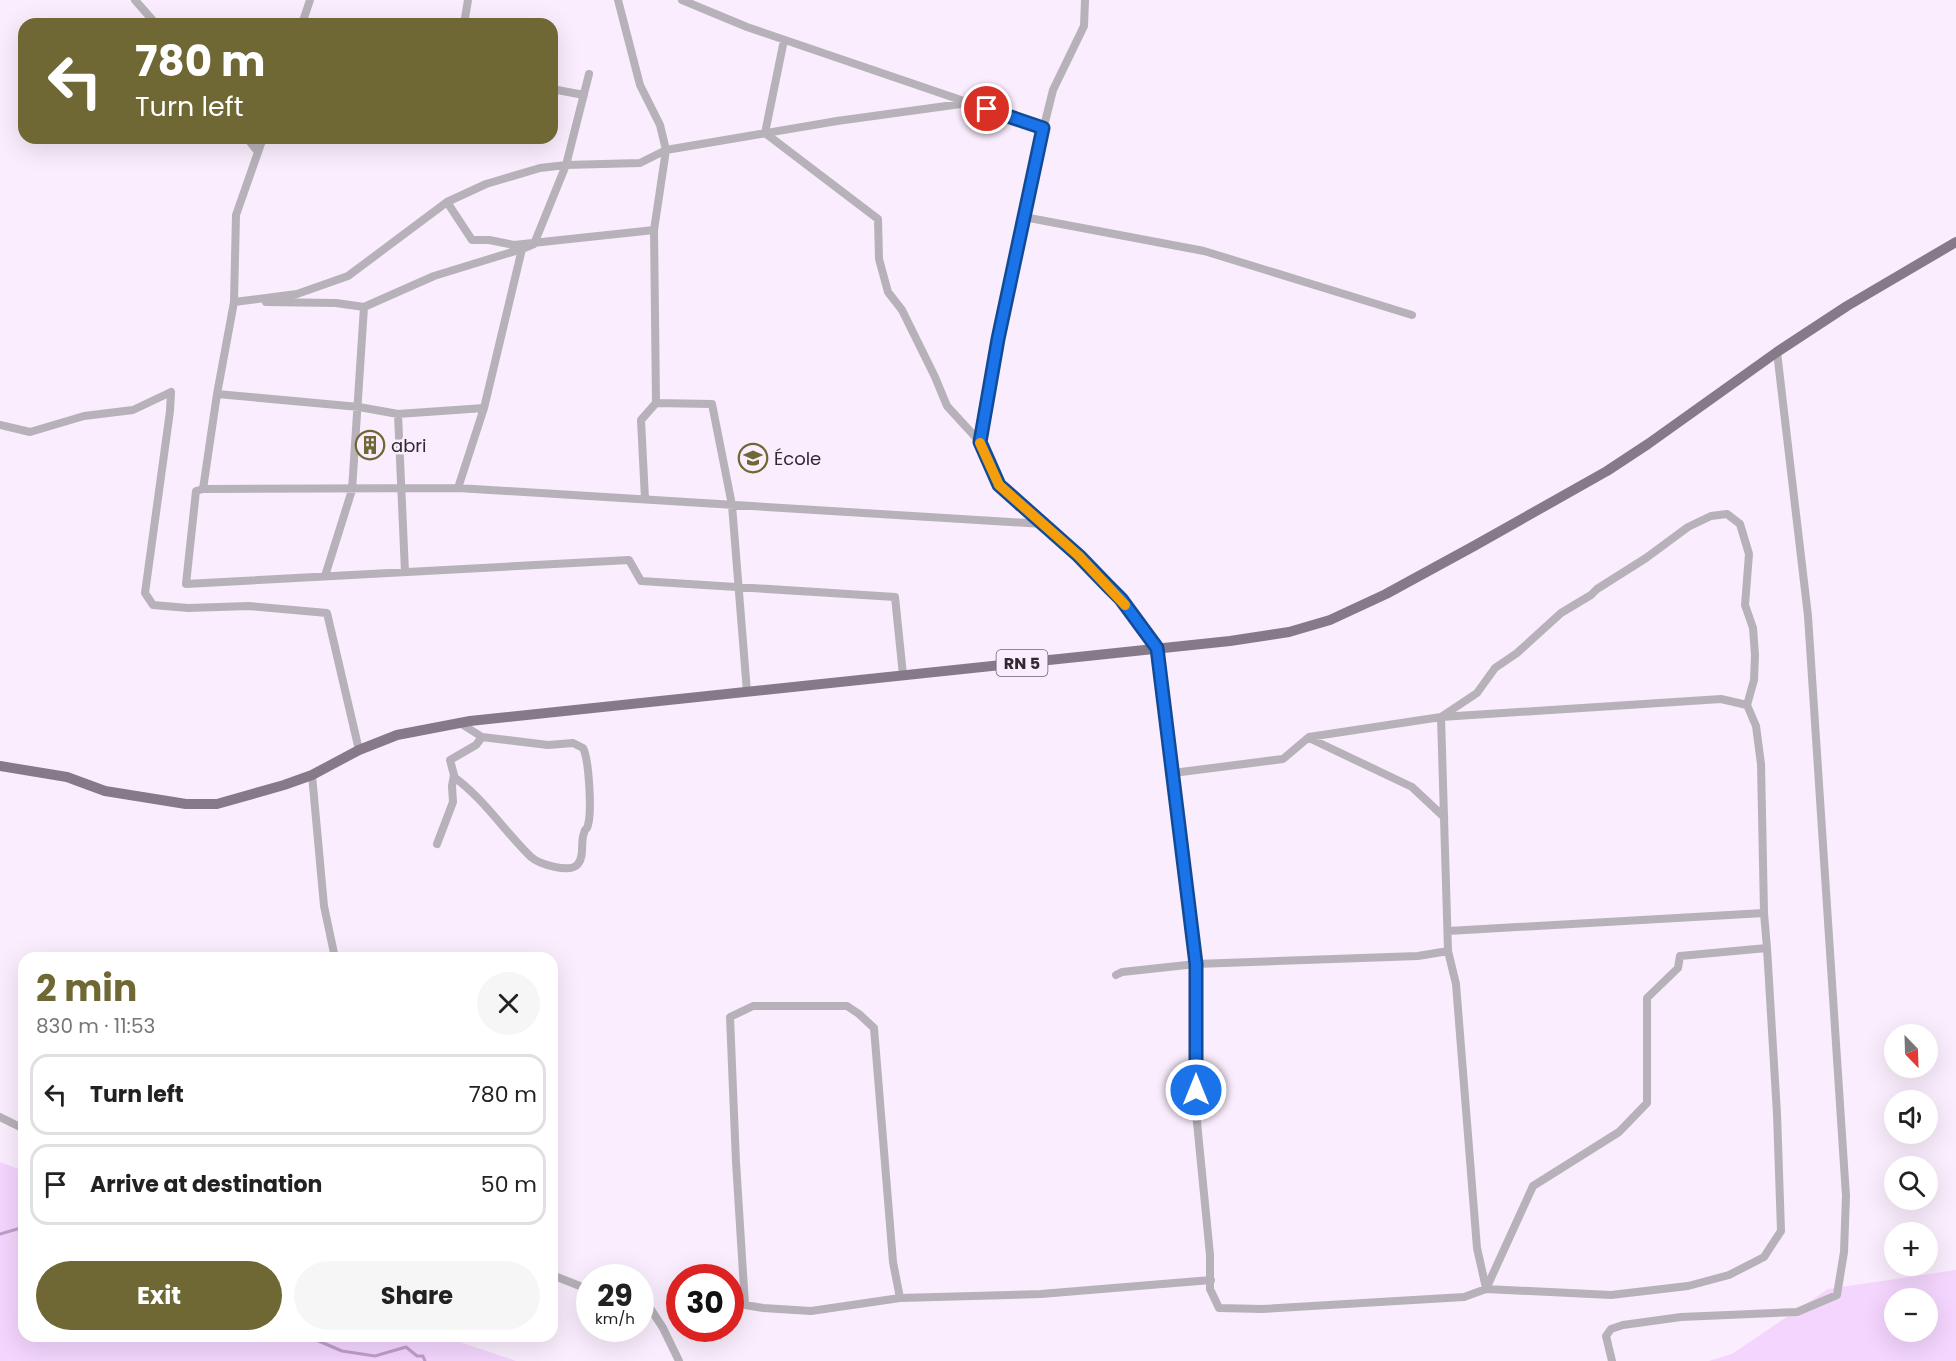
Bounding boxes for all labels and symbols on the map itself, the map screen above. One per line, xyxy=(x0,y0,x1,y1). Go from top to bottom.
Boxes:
pin xyxy=(961,83,1012,134)
building icon: abri xyxy=(354,429,386,461)
place label: abri xyxy=(391,433,426,458)
school or university icon: École xyxy=(737,442,769,474)
place label: École xyxy=(774,446,821,471)
road number: RN 5 xyxy=(996,650,1048,676)
north arrow xyxy=(1884,1024,1938,1078)
position arrow xyxy=(1164,1058,1228,1122)
speed limit sign: 30 xyxy=(666,1264,744,1342)

